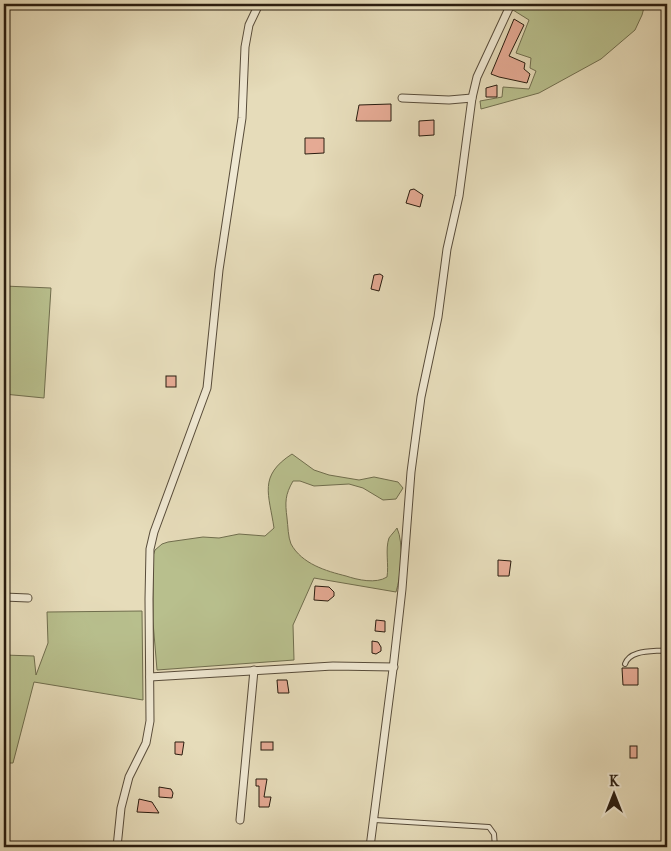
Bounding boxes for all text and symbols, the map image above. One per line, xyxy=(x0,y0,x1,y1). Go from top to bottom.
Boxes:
north arrow xyxy=(588,768,638,818)
text: K xyxy=(609,773,620,790)

